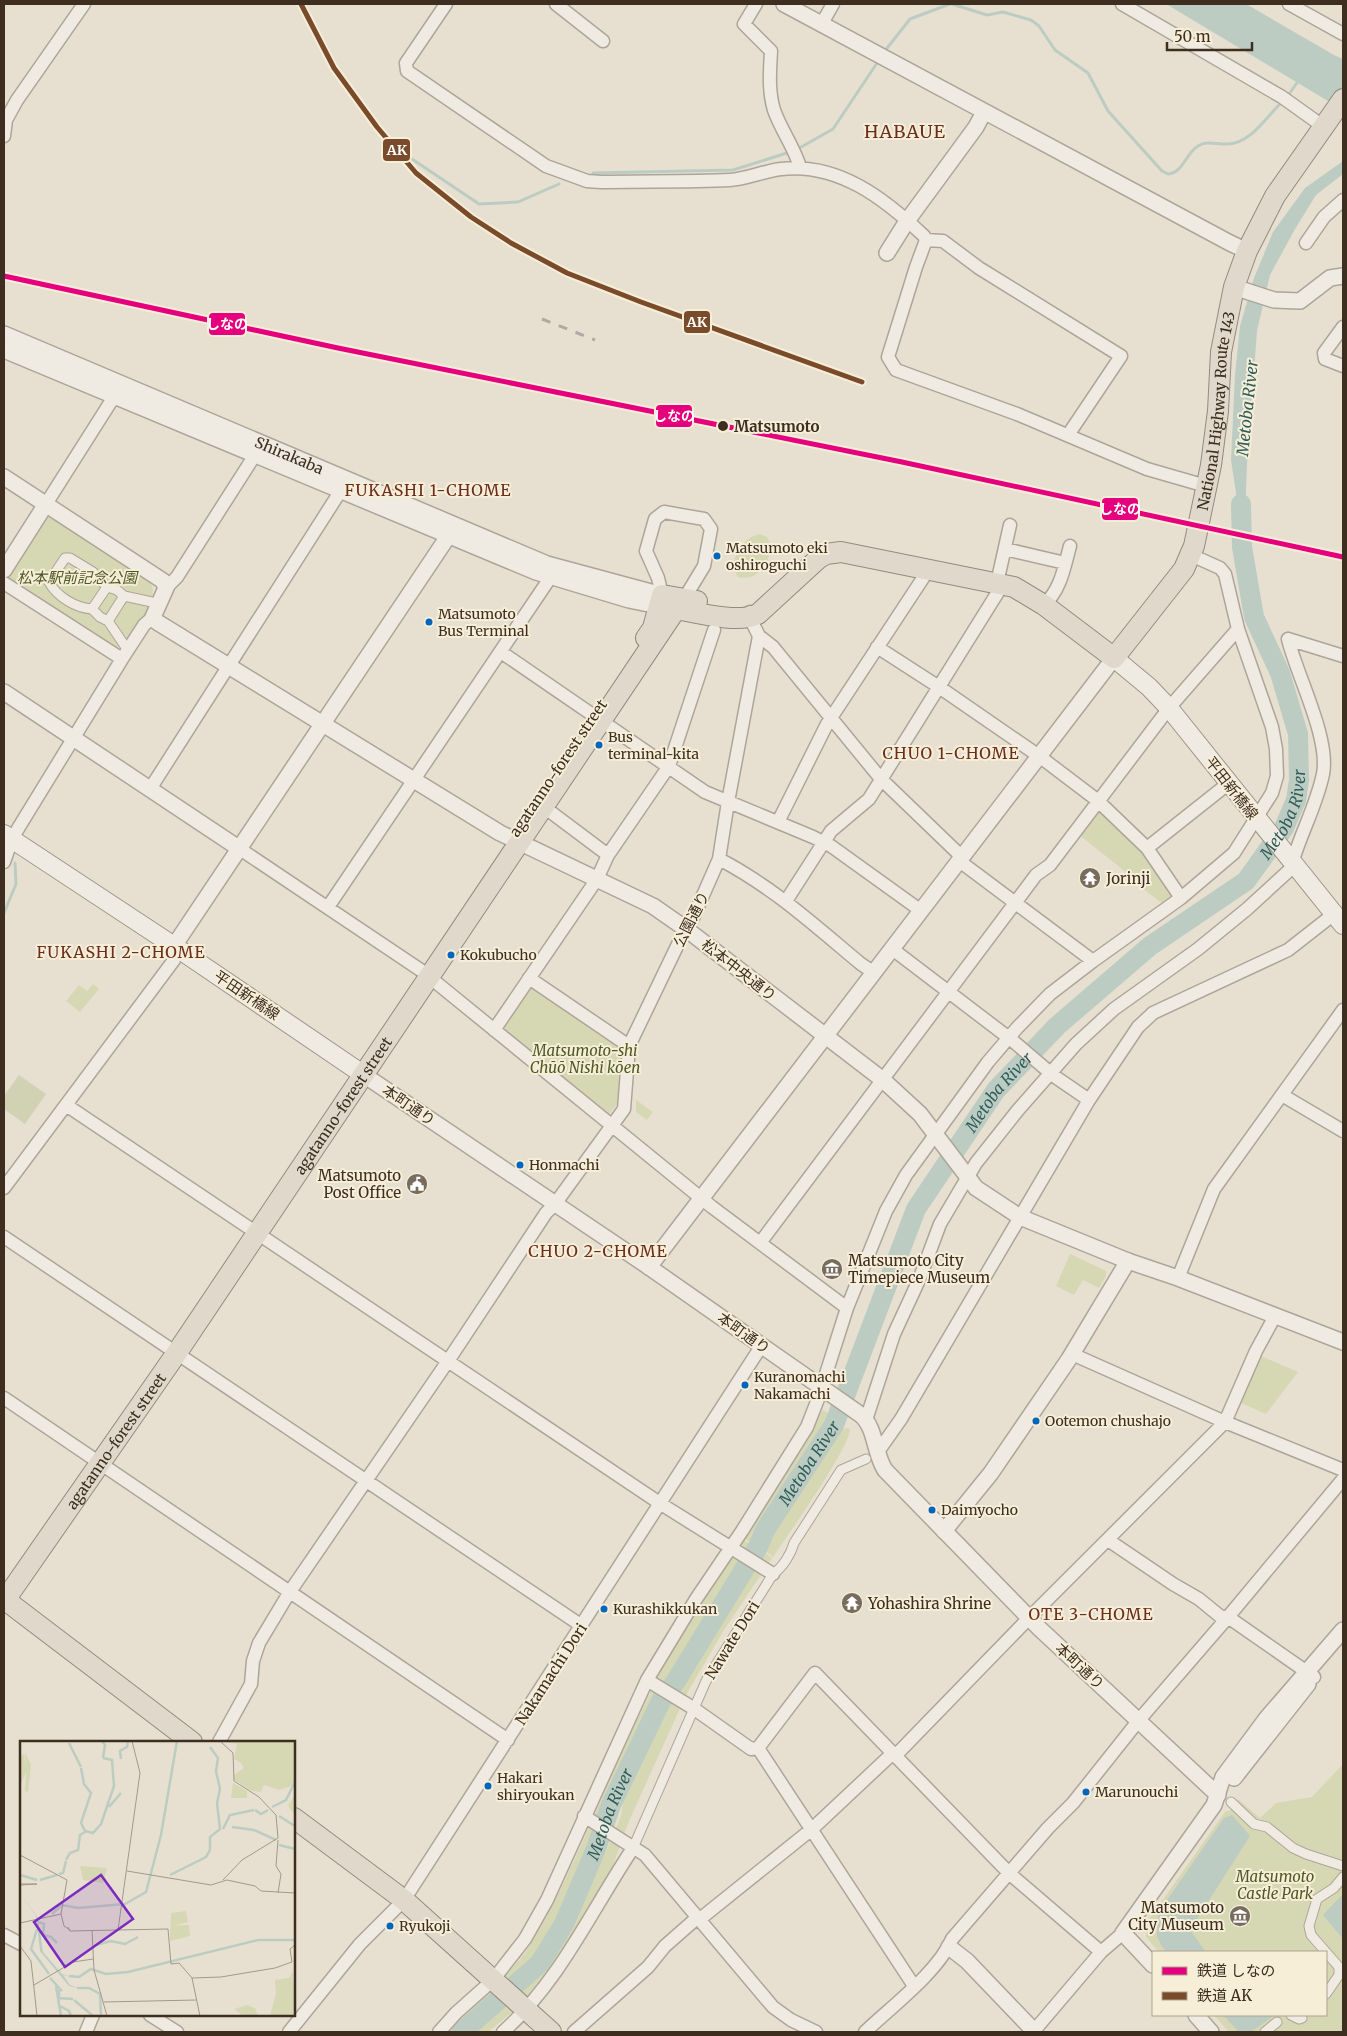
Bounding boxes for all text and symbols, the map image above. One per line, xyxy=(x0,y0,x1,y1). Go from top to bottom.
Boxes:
scale bar xyxy=(1167,20,1252,52)
text: 50 m xyxy=(1174,27,1211,46)
district label: HABAUE xyxy=(864,120,946,143)
line badge: AK xyxy=(382,138,411,162)
text: AK xyxy=(386,141,408,159)
line badge: AK xyxy=(683,310,711,334)
street label: National Highway Route 143 xyxy=(1192,310,1238,512)
line badge: しなの xyxy=(208,312,246,336)
text: AK xyxy=(686,313,708,331)
text: しなの xyxy=(206,315,248,333)
water label: Metoba River xyxy=(1232,358,1262,458)
line badge: しなの xyxy=(655,404,693,428)
text: しなの xyxy=(653,407,695,425)
place label: Matsumoto xyxy=(734,417,819,436)
marker: Matsumoto xyxy=(716,419,730,433)
street label: Shirakaba xyxy=(252,432,327,478)
district label: FUKASHI 1-CHOME xyxy=(345,480,511,500)
line badge: しなの xyxy=(1101,497,1139,521)
text: しなの xyxy=(1099,500,1141,518)
place label: Matsumoto eki oshiroguchi xyxy=(726,539,828,574)
marker: Matsumoto eki oshiroguchi xyxy=(712,551,722,561)
park label: 松本駅前記念公園 xyxy=(17,568,139,587)
place label: Matsumoto Bus Terminal xyxy=(438,605,530,640)
marker: Matsumoto Bus Terminal xyxy=(424,617,434,627)
street label: agatanno-forest street xyxy=(505,696,611,840)
place label: Bus terminal-kita xyxy=(608,728,699,763)
marker: Bus terminal-kita xyxy=(594,740,604,750)
district label: CHUO 1-CHOME xyxy=(882,743,1020,763)
street label: 平田新橋線 xyxy=(1201,753,1263,823)
water label: Metoba River xyxy=(1255,769,1309,864)
temple icon: Jorinji xyxy=(1078,866,1102,890)
place label: Jorinji xyxy=(1105,869,1150,888)
street label: 公園通り xyxy=(669,888,713,950)
street label: 松本中央通り xyxy=(698,935,780,1005)
district label: FUKASHI 2-CHOME xyxy=(36,942,206,962)
place label: Kokubucho xyxy=(460,946,537,964)
marker: Kokubucho xyxy=(446,950,456,960)
street label: 平田新橋線 xyxy=(211,966,283,1024)
street label: agatanno-forest street xyxy=(290,1033,396,1178)
park label: Matsumoto-shi Chūō Nishi kōen xyxy=(530,1041,640,1077)
water label: Metoba River xyxy=(960,1048,1037,1137)
street label: 本町通り xyxy=(379,1080,439,1130)
place label: Honmachi xyxy=(529,1156,600,1174)
marker: Honmachi xyxy=(515,1160,525,1170)
place label: Matsumoto Post Office xyxy=(318,1166,401,1202)
public building icon: Matsumoto Post Office xyxy=(405,1172,429,1196)
district label: CHUO 2-CHOME xyxy=(528,1241,668,1261)
place label: Matsumoto City Timepiece Museum xyxy=(848,1251,990,1287)
museum icon: Matsumoto City Timepiece Museum xyxy=(820,1257,844,1281)
street label: 本町通り xyxy=(714,1308,774,1358)
place label: Kuranomachi Nakamachi xyxy=(754,1368,846,1403)
street label: agatanno-forest street xyxy=(62,1369,170,1512)
marker: Kuranomachi Nakamachi xyxy=(740,1380,750,1390)
place label: Ootemon chushajo xyxy=(1045,1412,1171,1430)
marker: Ootemon chushajo xyxy=(1031,1416,1041,1426)
water label: Metoba River xyxy=(774,1417,844,1510)
place label: Daimyocho xyxy=(941,1501,1018,1519)
marker: Daimyocho xyxy=(927,1505,937,1515)
temple icon: Yohashira Shrine xyxy=(840,1591,864,1615)
place label: Yohashira Shrine xyxy=(867,1594,991,1613)
street label: Nawate Dori xyxy=(700,1597,764,1683)
place label: Kurashikkukan xyxy=(613,1600,717,1618)
marker: Kurashikkukan xyxy=(599,1604,609,1614)
district label: OTE 3-CHOME xyxy=(1028,1604,1154,1624)
street label: Nakamachi Dori xyxy=(511,1619,591,1728)
street label: 本町通り xyxy=(1052,1639,1108,1693)
inset map xyxy=(20,1741,295,2016)
water label: Metoba River xyxy=(582,1765,637,1864)
place label: Hakari shiryoukan xyxy=(497,1769,574,1804)
marker: Hakari shiryoukan xyxy=(483,1781,493,1791)
place label: Marunouchi xyxy=(1095,1783,1179,1801)
marker: Marunouchi xyxy=(1081,1787,1091,1797)
park label: Matsumoto Castle Park xyxy=(1235,1867,1314,1903)
place label: Matsumoto City Museum xyxy=(1128,1898,1224,1934)
museum icon: Matsumoto City Museum xyxy=(1228,1904,1252,1928)
place label: Ryukoji xyxy=(399,1917,451,1935)
marker: Ryukoji xyxy=(385,1921,395,1931)
legend xyxy=(1152,1951,1327,2016)
text: 鉄道 しなの xyxy=(1197,1961,1276,1980)
text: 鉄道 AK xyxy=(1197,1986,1252,2005)

